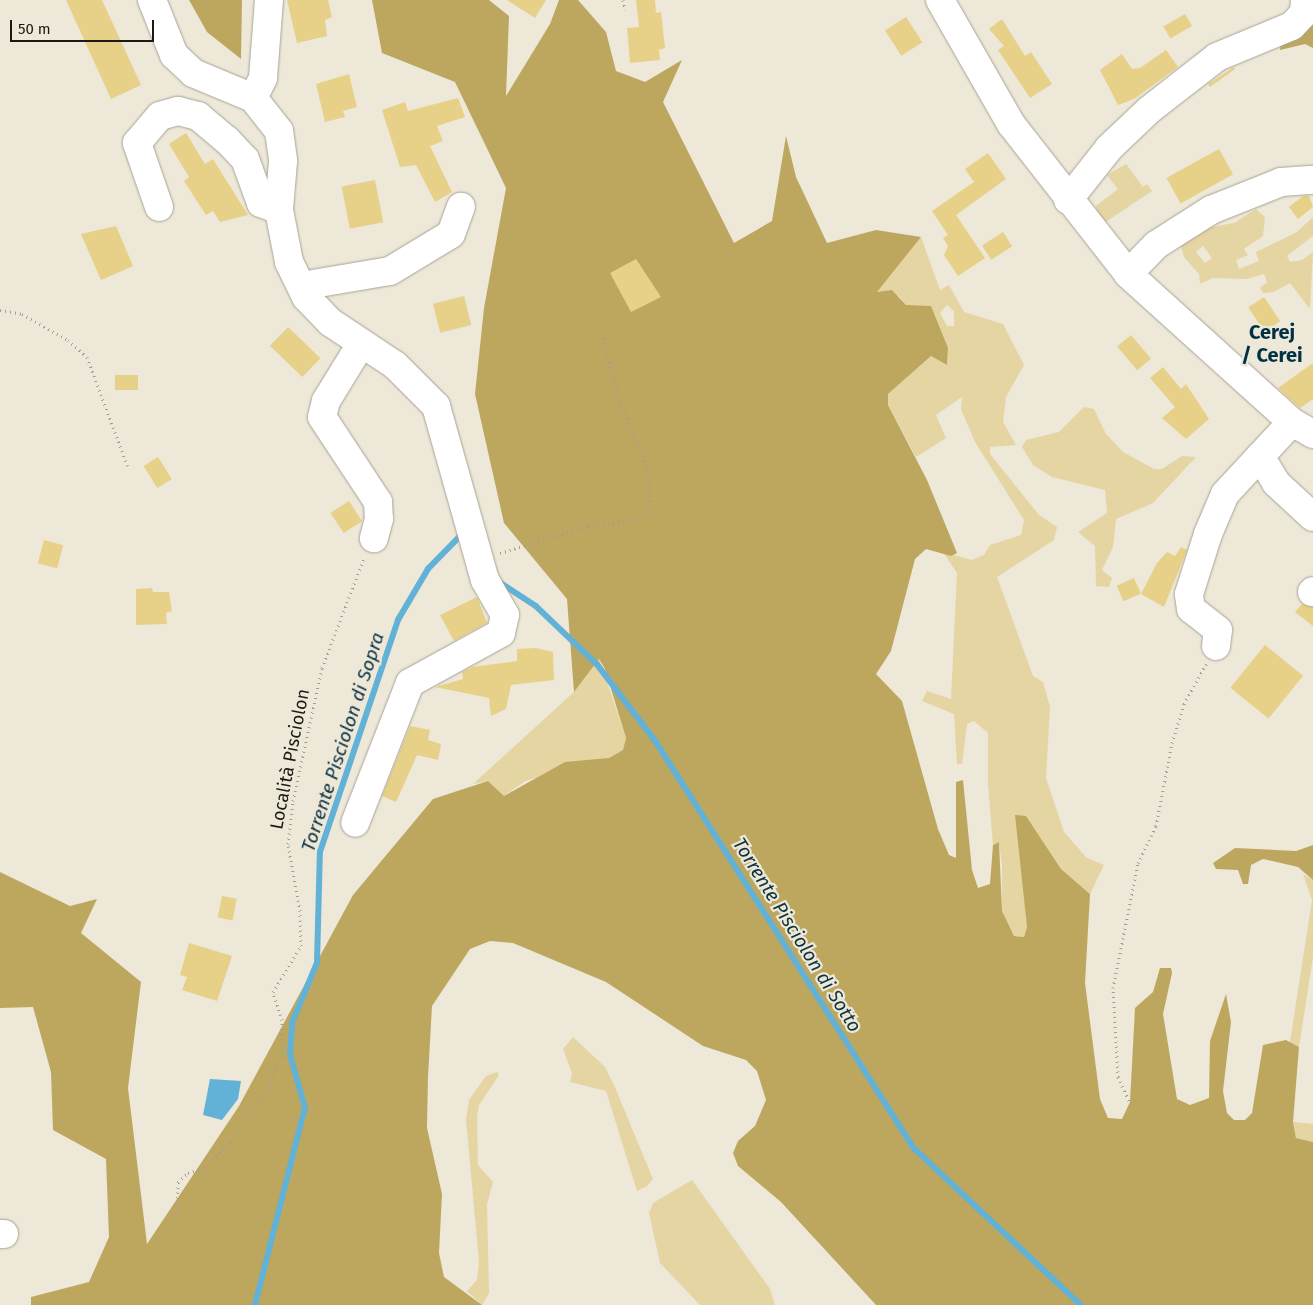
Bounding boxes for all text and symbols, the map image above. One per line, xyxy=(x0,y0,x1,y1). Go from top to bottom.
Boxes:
scale bar xyxy=(12,10,156,42)
text: 50 m xyxy=(18,20,51,38)
district label: Cerej / Cerei xyxy=(1241,321,1303,368)
water label: Torrente Pisciolon di Sopra xyxy=(297,630,389,854)
street label: Località Pisciolon xyxy=(266,687,314,831)
water label: Torrente Pisciolon di Sotto xyxy=(728,834,866,1036)

